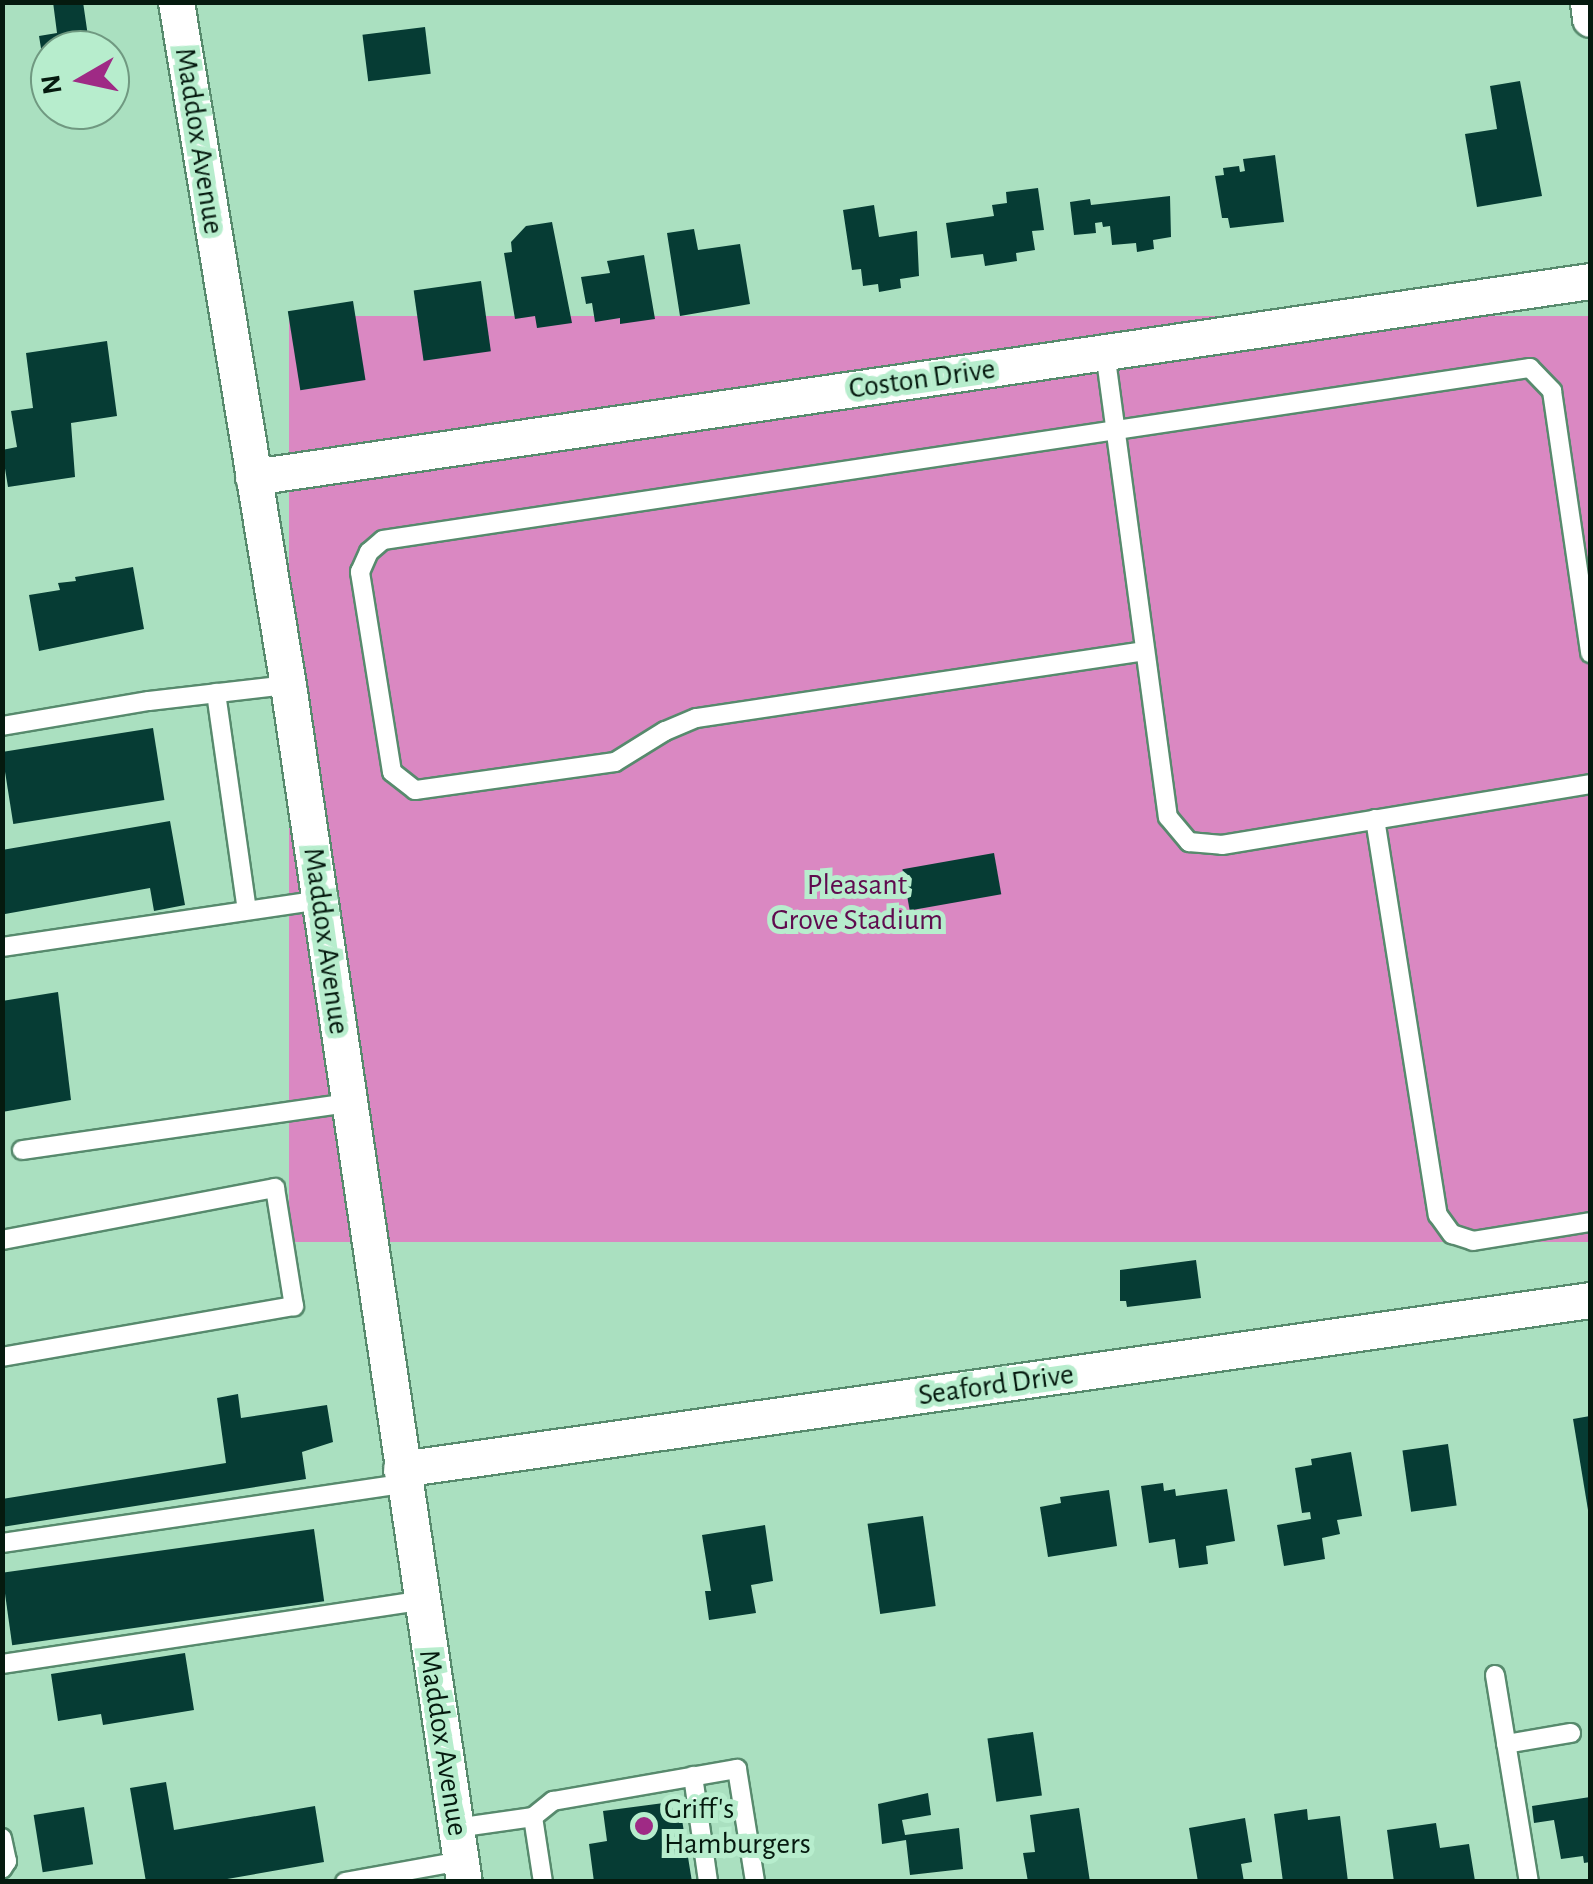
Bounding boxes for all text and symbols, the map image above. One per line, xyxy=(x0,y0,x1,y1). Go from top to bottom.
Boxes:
north arrow xyxy=(30,30,130,130)
street label: Maddox Avenue xyxy=(167,45,231,237)
text: N xyxy=(37,73,68,96)
street label: Coston Drive xyxy=(847,351,997,407)
street label: Maddox Avenue xyxy=(295,845,357,1037)
park label: Pleasant Grove Stadium xyxy=(771,867,943,938)
street label: Seaford Drive xyxy=(916,1356,1076,1414)
street label: Maddox Avenue xyxy=(411,1647,475,1839)
place label: Griff's Hamburgers xyxy=(664,1791,811,1862)
marker: Griff's Hamburgers xyxy=(633,1815,655,1837)

